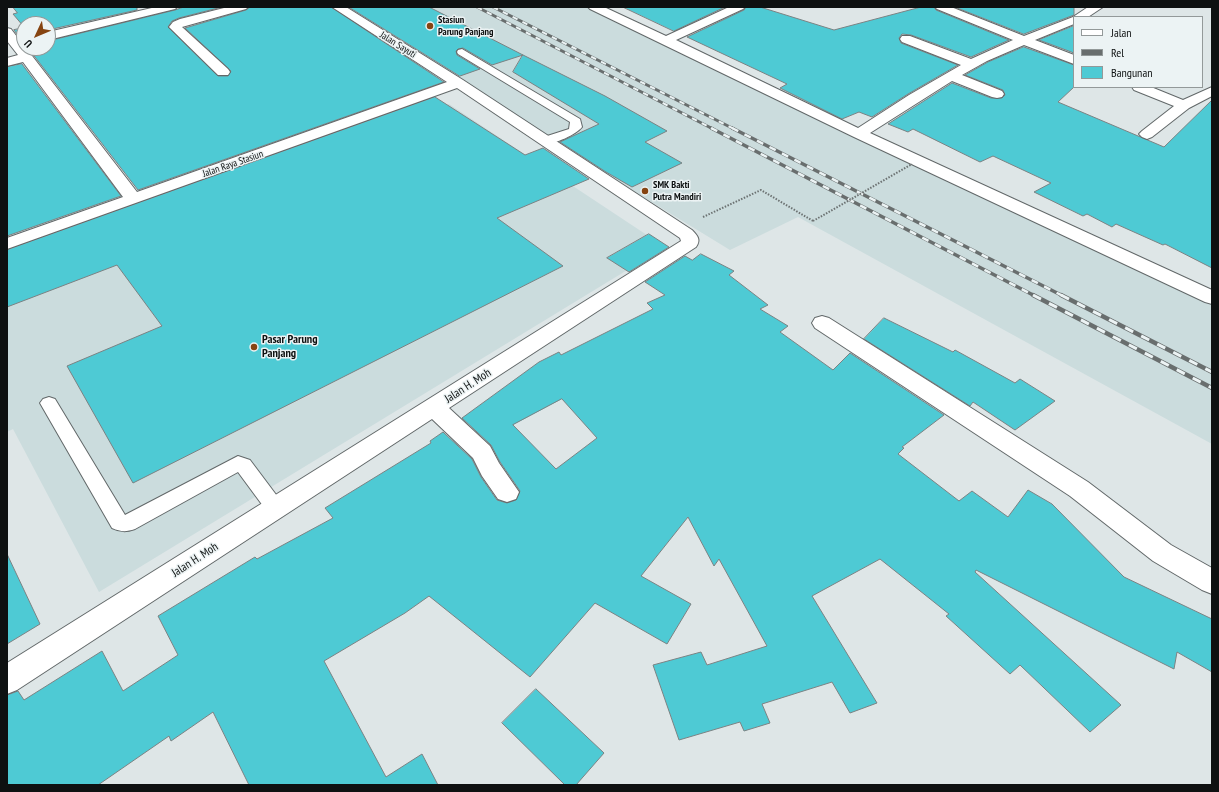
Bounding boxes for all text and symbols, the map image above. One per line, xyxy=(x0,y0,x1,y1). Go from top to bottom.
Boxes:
place label: Stasiun Parung Panjang xyxy=(438,14,493,38)
north arrow xyxy=(16,16,56,56)
legend xyxy=(1073,16,1203,88)
marker: Stasiun Parung Panjang xyxy=(425,21,435,31)
text: Jalan xyxy=(1111,25,1132,40)
street label: Jalan Sayuti xyxy=(378,29,418,61)
text: U xyxy=(21,37,35,51)
text: Rel xyxy=(1111,45,1124,60)
text: Bangunan xyxy=(1111,65,1152,80)
street label: Jalan Raya Stasiun xyxy=(201,148,265,180)
place label: SMK Bakti Putra Mandiri xyxy=(653,179,701,202)
marker: SMK Bakti Putra Mandiri xyxy=(640,186,650,196)
place label: Pasar Parung Panjang xyxy=(262,333,318,361)
marker: Pasar Parung Panjang xyxy=(249,342,259,352)
street label: Jalan H. Moh xyxy=(442,366,494,406)
street label: Jalan H. Moh xyxy=(169,540,221,580)

